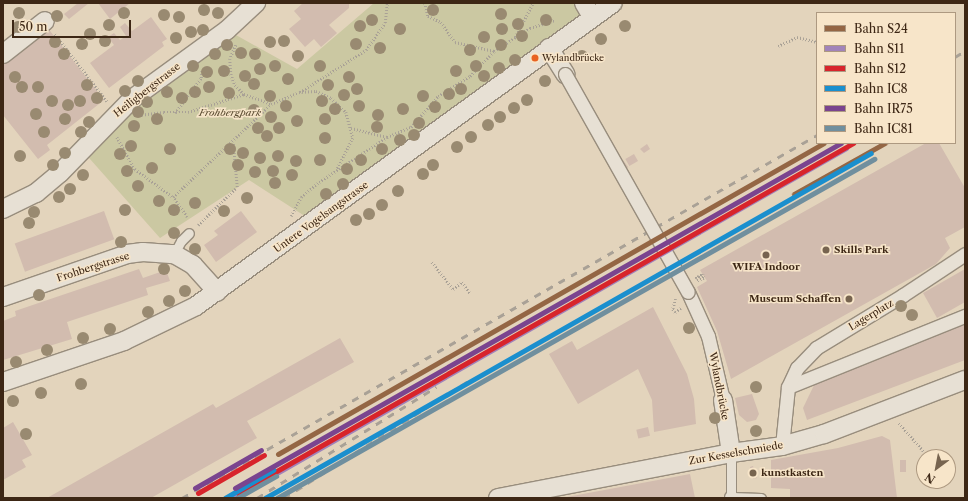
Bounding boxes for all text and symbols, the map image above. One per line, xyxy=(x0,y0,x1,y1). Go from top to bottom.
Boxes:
scale bar xyxy=(14,12,133,38)
legend xyxy=(816,12,956,144)
text: 50 m xyxy=(19,19,48,34)
text: Bahn S24 xyxy=(854,21,908,36)
text: Bahn S11 xyxy=(854,41,904,56)
marker: Wylandbrücke xyxy=(530,53,540,63)
place label: Wylandbrücke xyxy=(542,53,604,63)
street label: Heiligbergstrasse xyxy=(111,60,183,120)
text: Bahn S12 xyxy=(854,61,906,76)
text: Bahn IC8 xyxy=(854,81,908,96)
text: Bahn IR75 xyxy=(854,101,913,116)
park label: Frohbergpark xyxy=(199,107,261,119)
text: Bahn IC81 xyxy=(854,121,913,136)
street label: Untere Vogelsangstrasse xyxy=(271,179,371,255)
place label: Skills Park xyxy=(834,244,889,256)
marker: Skills Park xyxy=(821,245,831,255)
street label: Frohbergstrasse xyxy=(55,250,131,284)
marker: WIFA Indoor xyxy=(761,250,771,260)
place label: WIFA Indoor xyxy=(732,261,800,273)
place label: Museum Schaffen xyxy=(749,293,841,305)
marker: Museum Schaffen xyxy=(844,294,854,304)
street label: Lagerplatz xyxy=(846,297,896,333)
street label: Wylandbrücke xyxy=(707,351,731,421)
street label: Zur Kesselschmiede xyxy=(688,439,784,467)
north arrow xyxy=(916,449,956,489)
place label: kunstkasten xyxy=(761,467,823,479)
marker: kunstkasten xyxy=(748,468,758,478)
text: N xyxy=(922,470,938,487)

